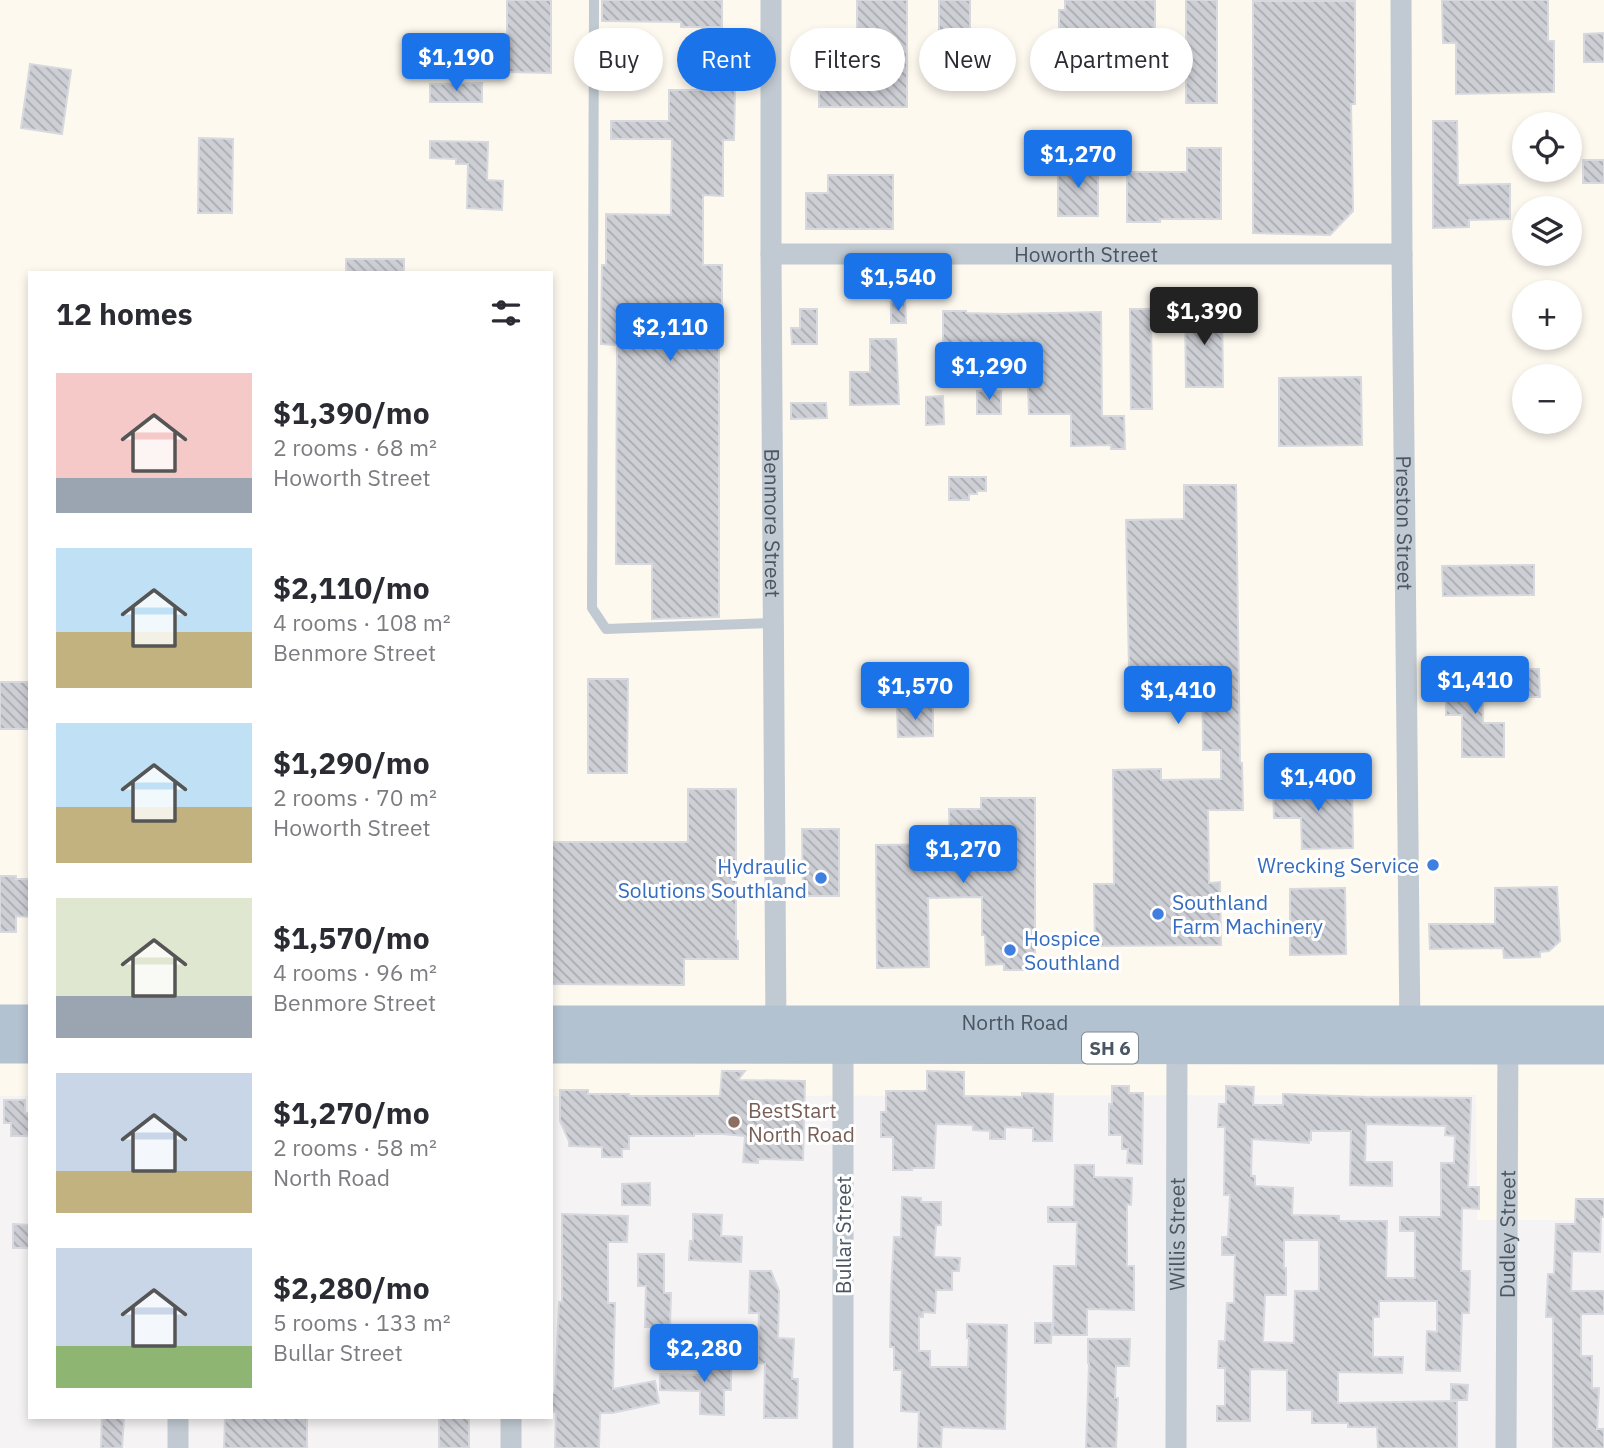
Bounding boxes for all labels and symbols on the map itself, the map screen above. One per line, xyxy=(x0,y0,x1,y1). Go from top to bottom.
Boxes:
pin: $1,190 xyxy=(399,34,513,93)
pin: $1,270 xyxy=(1021,130,1135,190)
street label: Howorth Street xyxy=(1014,240,1158,268)
pin: $1,540 xyxy=(841,254,955,313)
pin: $1,390 xyxy=(1147,288,1261,347)
pin: $2,110 xyxy=(613,304,727,363)
pin: $1,290 xyxy=(932,342,1046,402)
street label: Benmore Street xyxy=(758,448,787,598)
street label: Preston Street xyxy=(1390,455,1419,591)
pin: $1,410 xyxy=(1418,656,1532,716)
pin: $1,570 xyxy=(858,662,972,722)
pin: $1,410 xyxy=(1121,666,1235,726)
pin: $1,400 xyxy=(1261,754,1375,813)
pin: $1,270 xyxy=(906,826,1020,885)
place label: Wrecking Service xyxy=(1257,851,1419,879)
place label: Hydraulic Solutions Southland xyxy=(618,852,807,904)
marker: Wrecking Service xyxy=(1425,857,1441,873)
marker: Hydraulic Solutions Southland xyxy=(813,870,829,886)
place label: Southland Farm Machinery xyxy=(1172,888,1323,940)
marker: Southland Farm Machinery xyxy=(1150,906,1166,922)
place label: Hospice Southland xyxy=(1024,924,1120,976)
marker: Hospice Southland xyxy=(1002,942,1018,958)
street label: North Road xyxy=(962,1008,1069,1036)
road number: SH 6 xyxy=(1082,1032,1138,1064)
place label: BestStart North Road xyxy=(748,1096,855,1148)
marker: BestStart North Road xyxy=(726,1114,742,1130)
street label: Dudley Street xyxy=(1493,1170,1521,1298)
street label: Bullar Street xyxy=(829,1176,857,1294)
street label: Willis Street xyxy=(1162,1177,1191,1291)
pin: $2,280 xyxy=(647,1324,761,1384)

